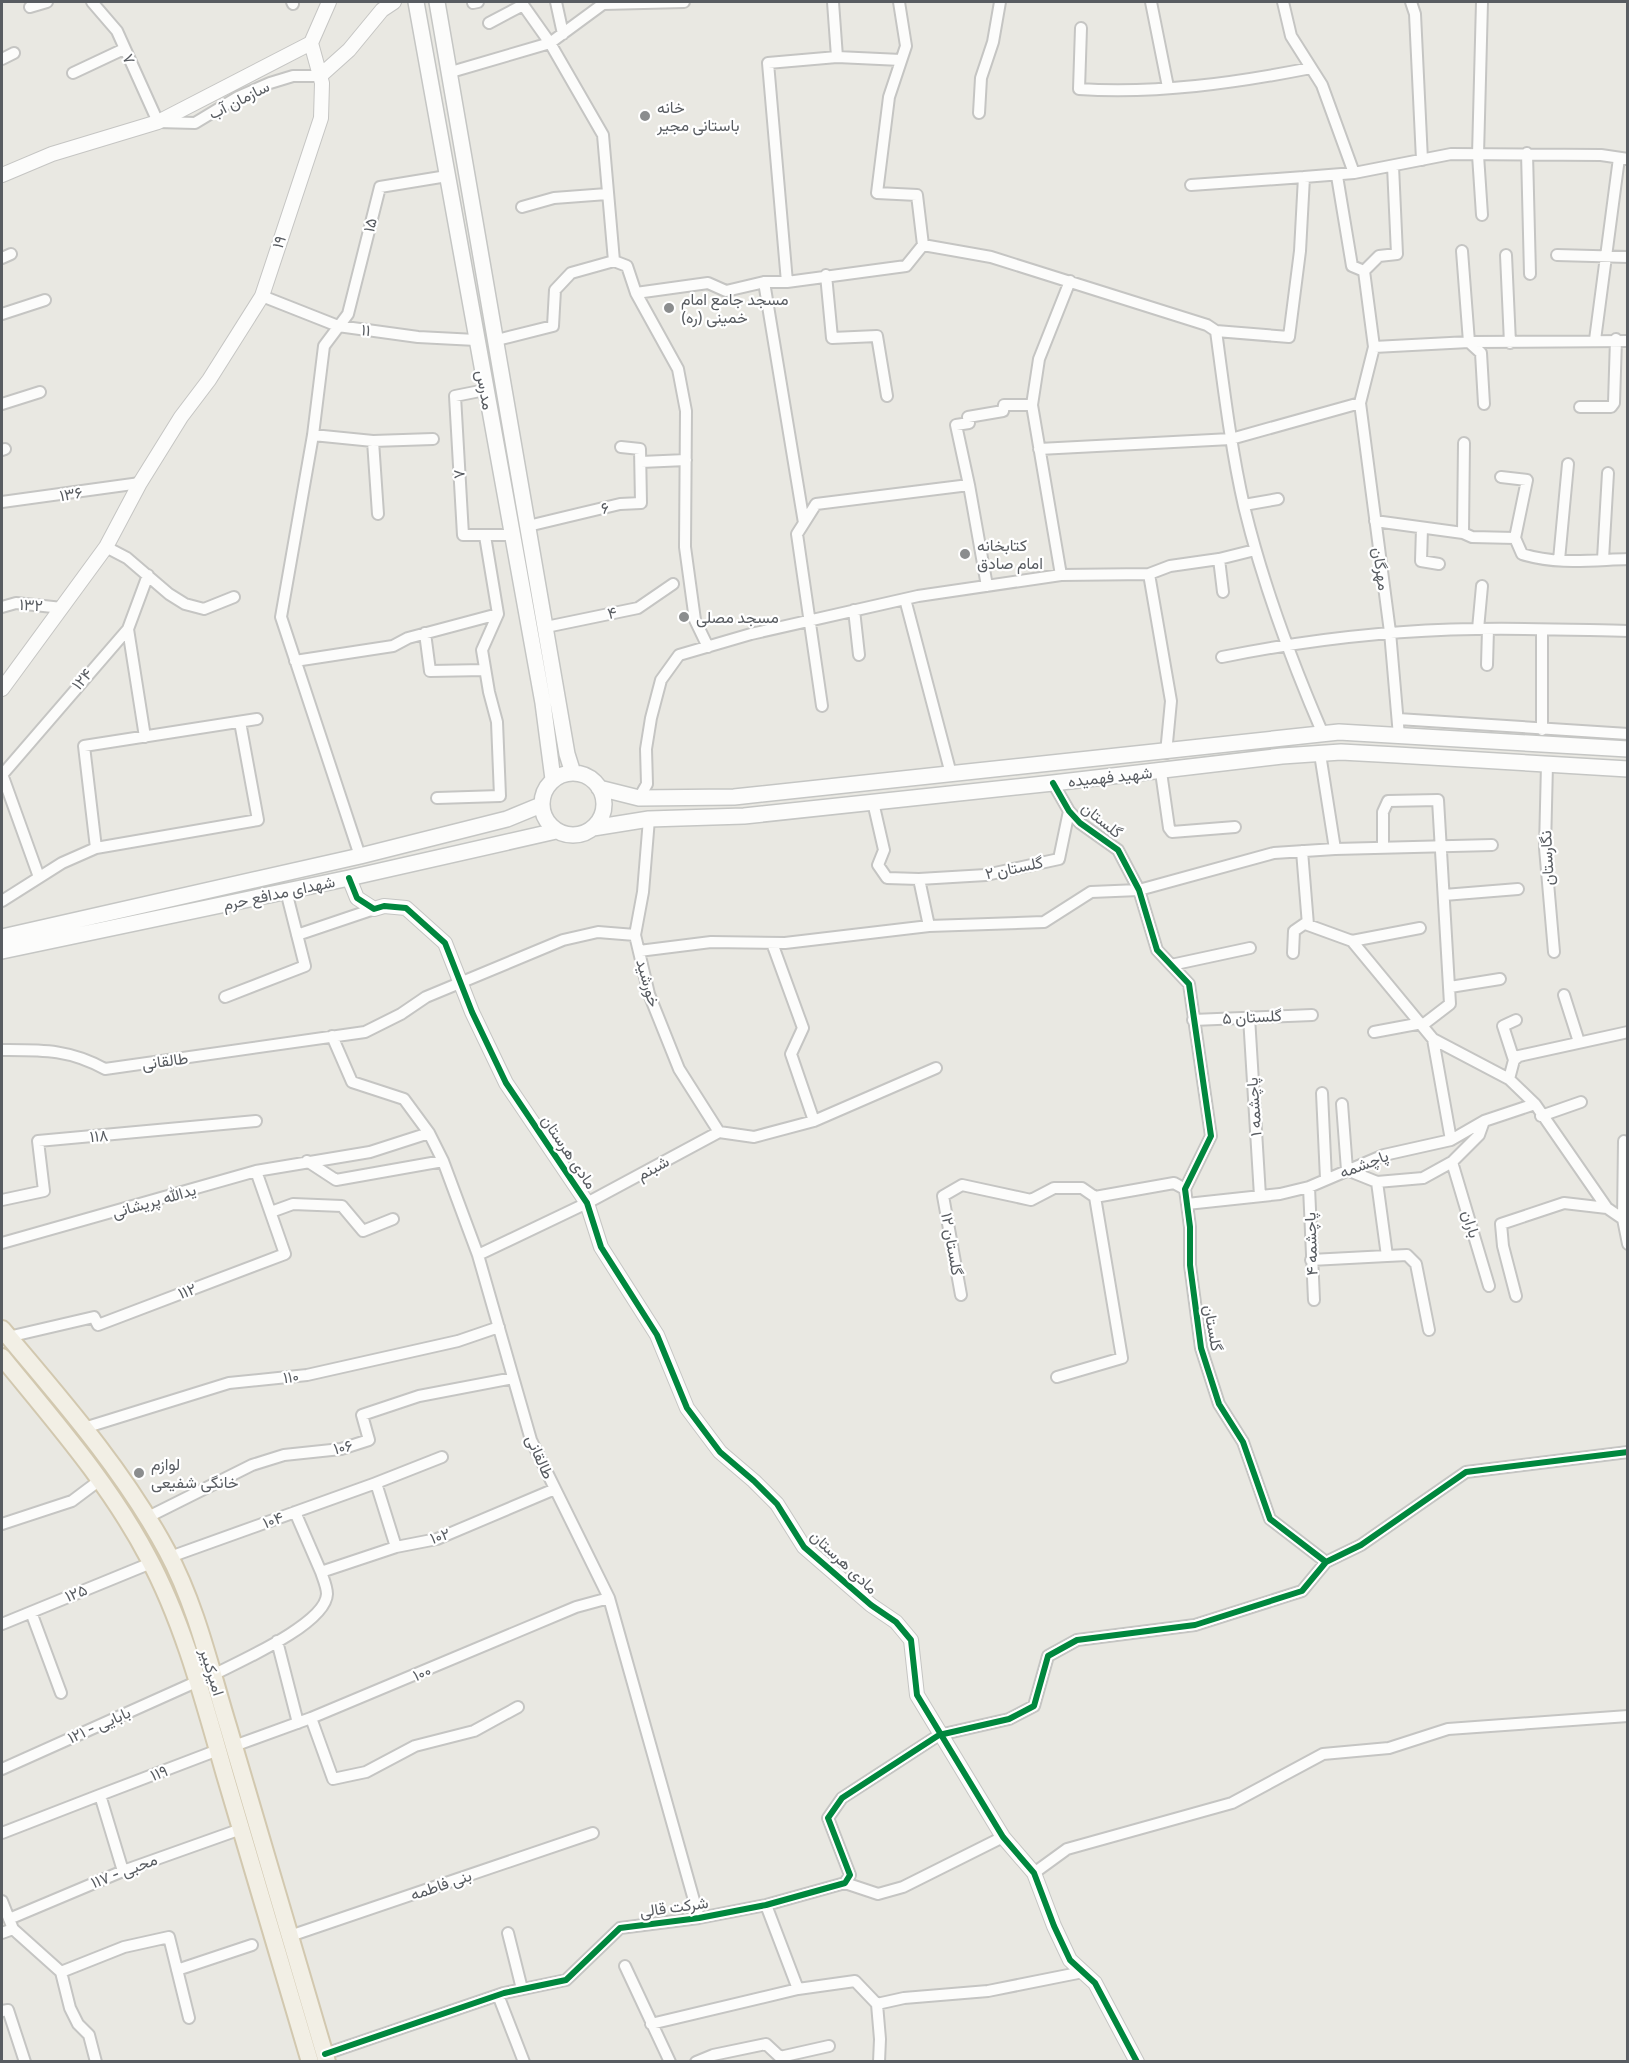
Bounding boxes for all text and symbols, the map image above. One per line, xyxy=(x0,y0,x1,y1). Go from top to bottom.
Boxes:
street label: ۷ xyxy=(118,51,140,67)
street label: سازمان آب xyxy=(205,77,273,124)
place label: خانه باستانی مجیر xyxy=(656,98,739,136)
marker: خانه باستانی مجیر xyxy=(638,109,652,123)
street label: ۱۵ xyxy=(359,216,381,234)
street label: ۱۹ xyxy=(268,233,290,251)
place label: مسجد جامع امام خمینی (ره) xyxy=(681,290,789,328)
marker: مسجد جامع امام خمینی (ره) xyxy=(662,301,676,315)
street label: ۱۱ xyxy=(360,320,372,340)
street label: مدرس xyxy=(471,369,498,412)
street label: ۷ xyxy=(449,469,469,479)
street label: ۱۳۶ xyxy=(58,483,84,505)
street label: ۶ xyxy=(599,498,611,518)
place label: کتابخانه امام صادق xyxy=(977,536,1043,574)
street label: مهرگان xyxy=(1368,546,1393,592)
marker: کتابخانه امام صادق xyxy=(958,547,972,561)
street label: ۱۳۲ xyxy=(19,595,43,615)
street label: ۴ xyxy=(606,603,618,623)
place label: مسجد مصلی xyxy=(696,608,779,628)
marker: مسجد مصلی xyxy=(677,610,691,624)
street label: ۱۲۴ xyxy=(68,664,96,694)
street label: شهید فهمیده xyxy=(1067,763,1153,792)
street label: گلستان xyxy=(1078,798,1126,842)
street label: نگارستان xyxy=(1536,830,1559,886)
street label: گلستان ۲ xyxy=(983,853,1045,883)
street label: شهدای مدافع حرم xyxy=(221,872,337,916)
street label: خورشید xyxy=(631,957,664,1010)
street label: گلستان ۵ xyxy=(1222,1006,1282,1028)
street label: طالقانی xyxy=(141,1048,189,1075)
street label: پاچشمه ۱ xyxy=(1242,1077,1268,1137)
street label: مادی هرستان xyxy=(537,1111,601,1193)
street label: ۱۱۸ xyxy=(89,1126,109,1146)
street label: پاچشمه xyxy=(1337,1146,1392,1184)
street label: شبنم xyxy=(634,1152,673,1185)
street label: یدالله پریشانی xyxy=(110,1180,199,1224)
street label: باران xyxy=(1457,1208,1484,1240)
street label: گلستان ۱۲ xyxy=(937,1211,967,1277)
street label: پاچشمه ۴ xyxy=(1300,1212,1324,1276)
street label: ۱۱۲ xyxy=(175,1279,199,1303)
street label: گلستان xyxy=(1200,1303,1226,1353)
street label: ۱۱۰ xyxy=(282,1367,300,1387)
street label: طالقانی xyxy=(521,1432,558,1482)
street label: ۱۰۶ xyxy=(332,1436,355,1458)
place label: لوازم خانگی شفیعی xyxy=(151,1455,239,1493)
marker: لوازم خانگی شفیعی xyxy=(132,1466,146,1480)
street label: ۱۰۴ xyxy=(260,1508,286,1532)
street label: ۱۰۲ xyxy=(428,1524,452,1548)
street label: مادی هرستان xyxy=(806,1526,882,1599)
street label: ۱۲۵ xyxy=(62,1580,90,1606)
street label: امیرکبیر xyxy=(195,1645,228,1698)
street label: ۱۰۰ xyxy=(410,1661,434,1685)
street label: بابایی - ۱۲۱ xyxy=(65,1703,134,1748)
street label: ۱۱۹ xyxy=(148,1761,170,1785)
street label: محبی - ۱۱۷ xyxy=(88,1850,160,1893)
street label: بنی فاطمه xyxy=(408,1866,474,1905)
street label: شرکت قالی xyxy=(638,1893,710,1922)

